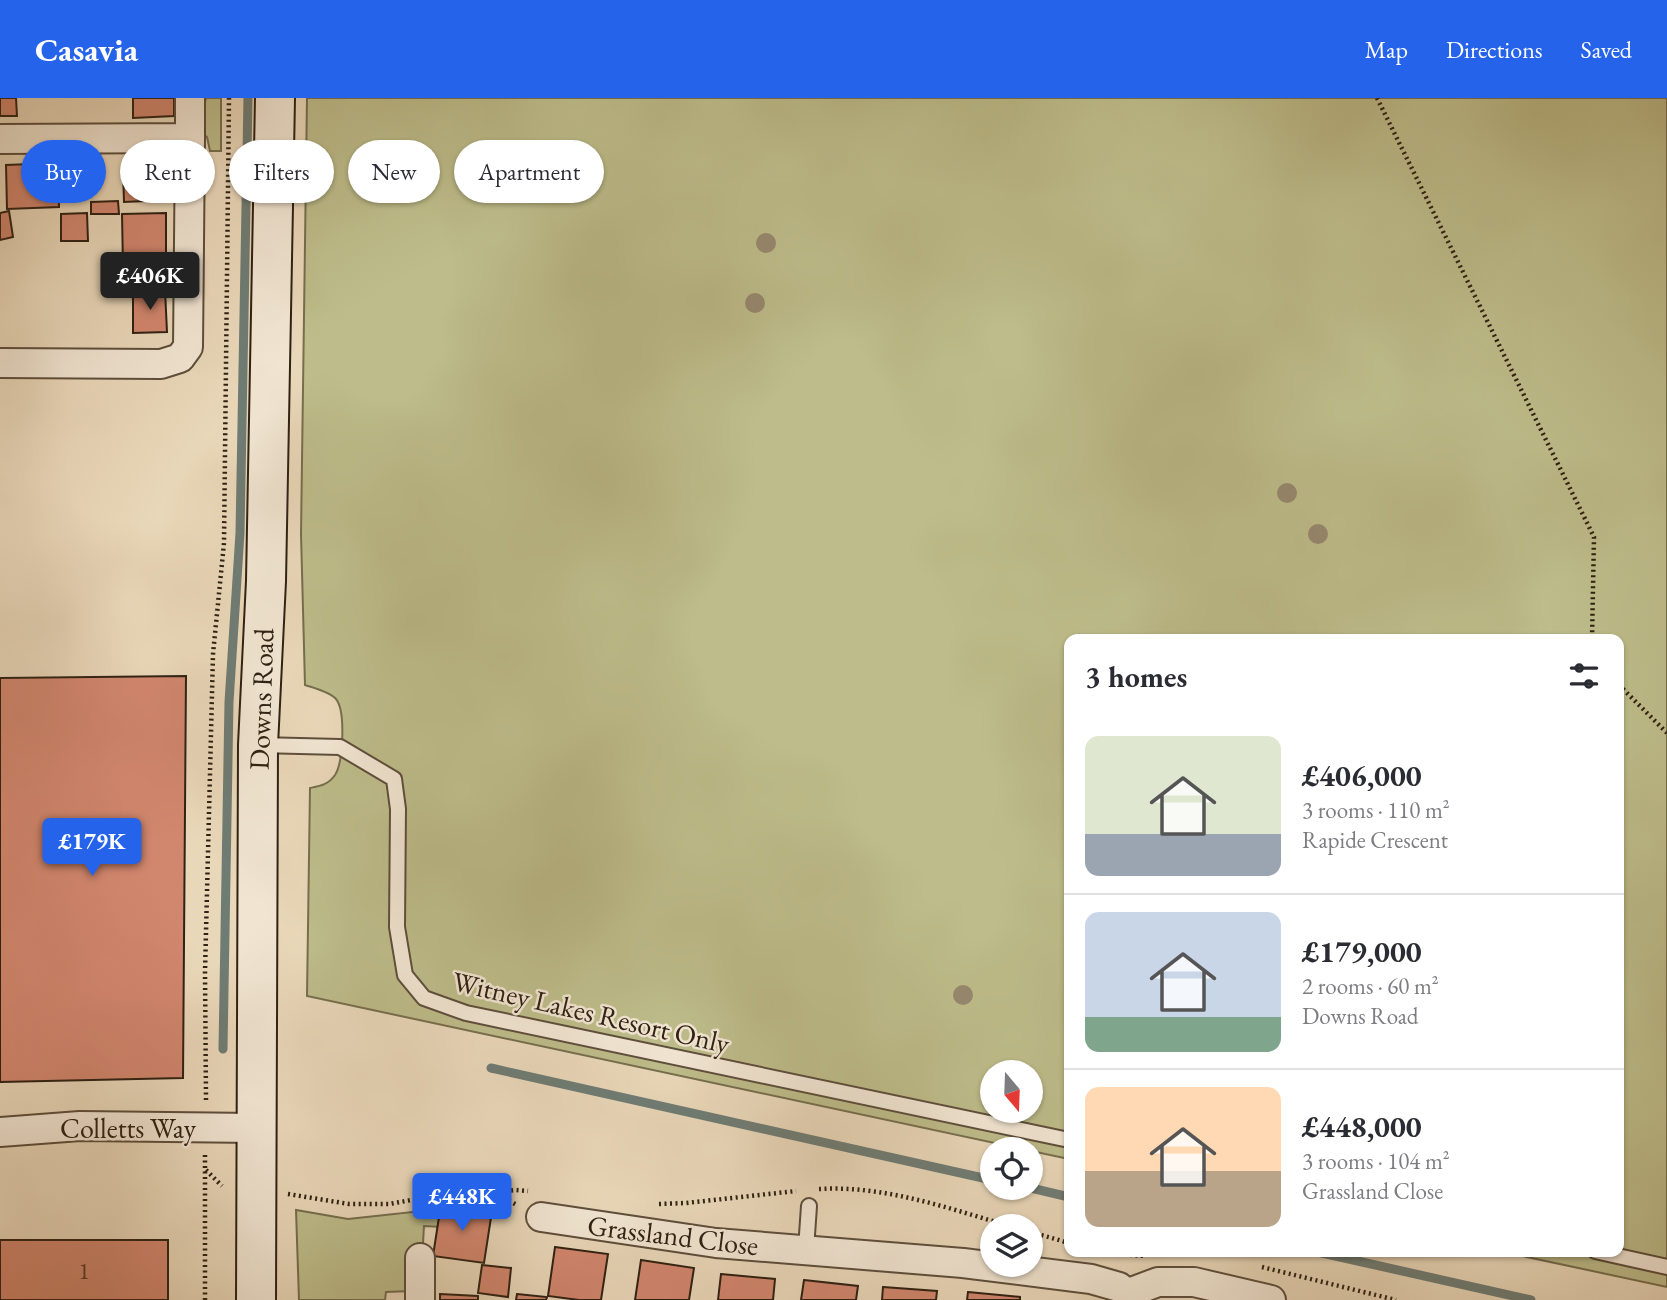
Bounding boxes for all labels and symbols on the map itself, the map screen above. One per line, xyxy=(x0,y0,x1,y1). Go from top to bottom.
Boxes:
pin: £406K xyxy=(101,252,199,312)
street label: Downs Road xyxy=(241,627,281,770)
pin: £179K xyxy=(43,818,141,878)
street label: Witney Lakes Resort Only xyxy=(449,963,734,1062)
north arrow xyxy=(980,1060,1043,1124)
street label: Colletts Way xyxy=(60,1110,197,1146)
pin: £448K xyxy=(413,1174,511,1233)
street label: Grassland Close xyxy=(585,1207,761,1263)
house number: 1 xyxy=(78,1255,90,1286)

